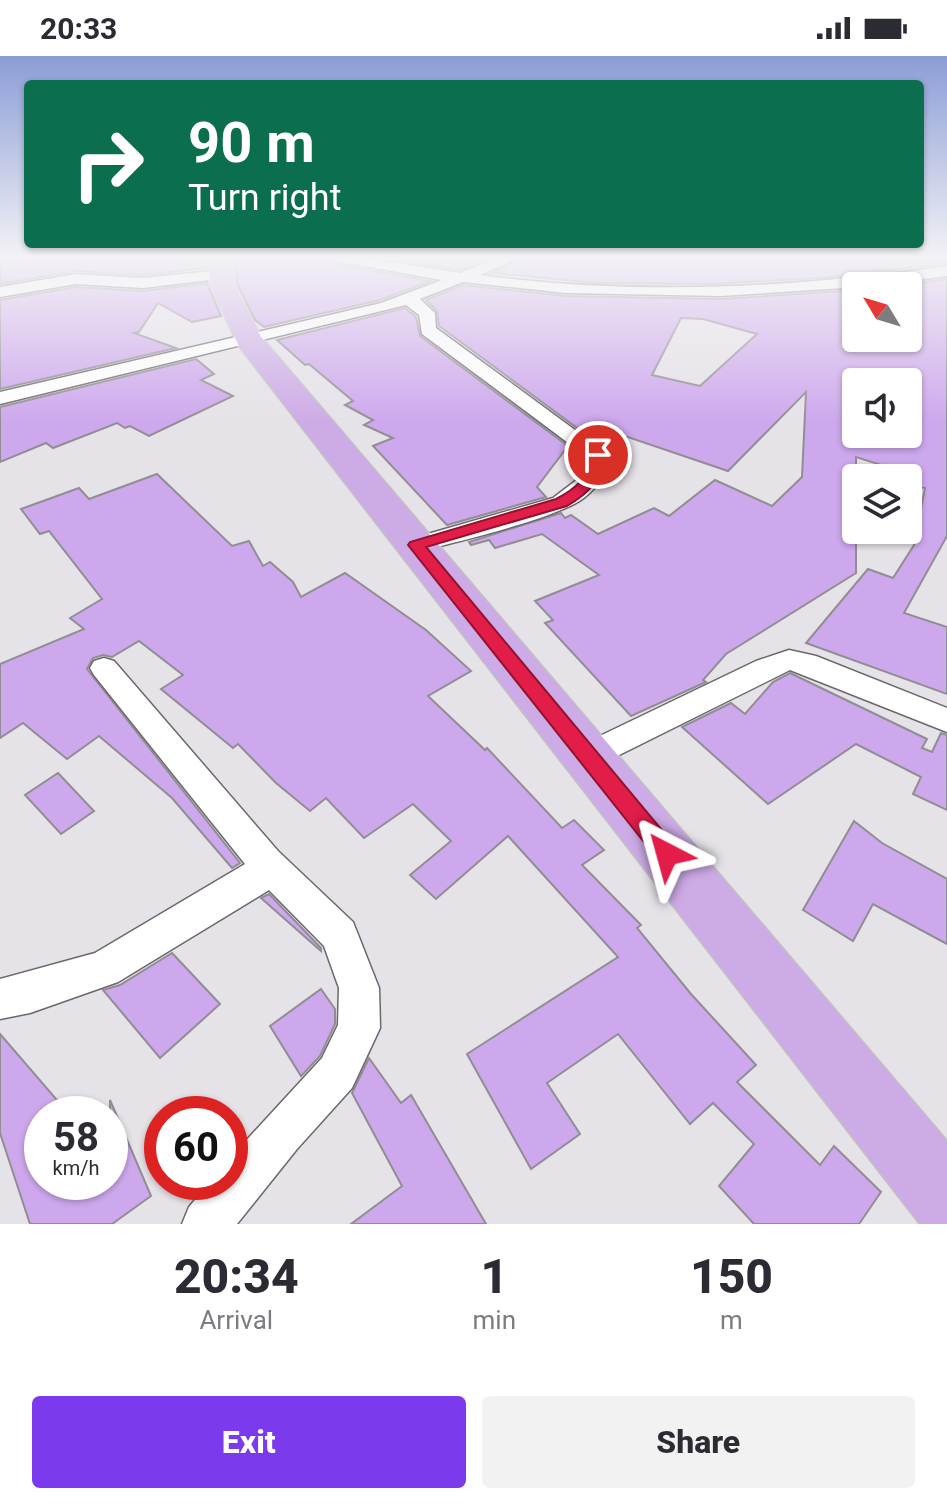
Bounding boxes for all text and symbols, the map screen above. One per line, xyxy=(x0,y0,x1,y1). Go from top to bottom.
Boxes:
text: 20:33 xyxy=(40,11,117,46)
text: 90 m xyxy=(188,110,315,176)
icon: right xyxy=(56,112,160,216)
text: Turn right xyxy=(188,177,341,219)
north arrow xyxy=(842,272,922,352)
map controls xyxy=(842,272,922,544)
button: sound xyxy=(842,368,922,448)
pin xyxy=(564,421,632,489)
icon: arrive xyxy=(576,433,620,477)
button: layers xyxy=(842,464,922,544)
position arrow xyxy=(625,812,709,896)
speed limit sign: 60 xyxy=(144,1096,248,1200)
text: 58 xyxy=(53,1114,99,1161)
text: km/h xyxy=(53,1156,99,1180)
text: 20:34 xyxy=(174,1248,299,1305)
text: 1 xyxy=(480,1248,508,1305)
text: 150 xyxy=(690,1248,773,1305)
text: Arrival xyxy=(199,1305,273,1335)
text: min xyxy=(473,1305,516,1335)
text: m xyxy=(720,1305,743,1335)
button: Exit xyxy=(32,1396,466,1488)
button: Share xyxy=(482,1396,915,1488)

